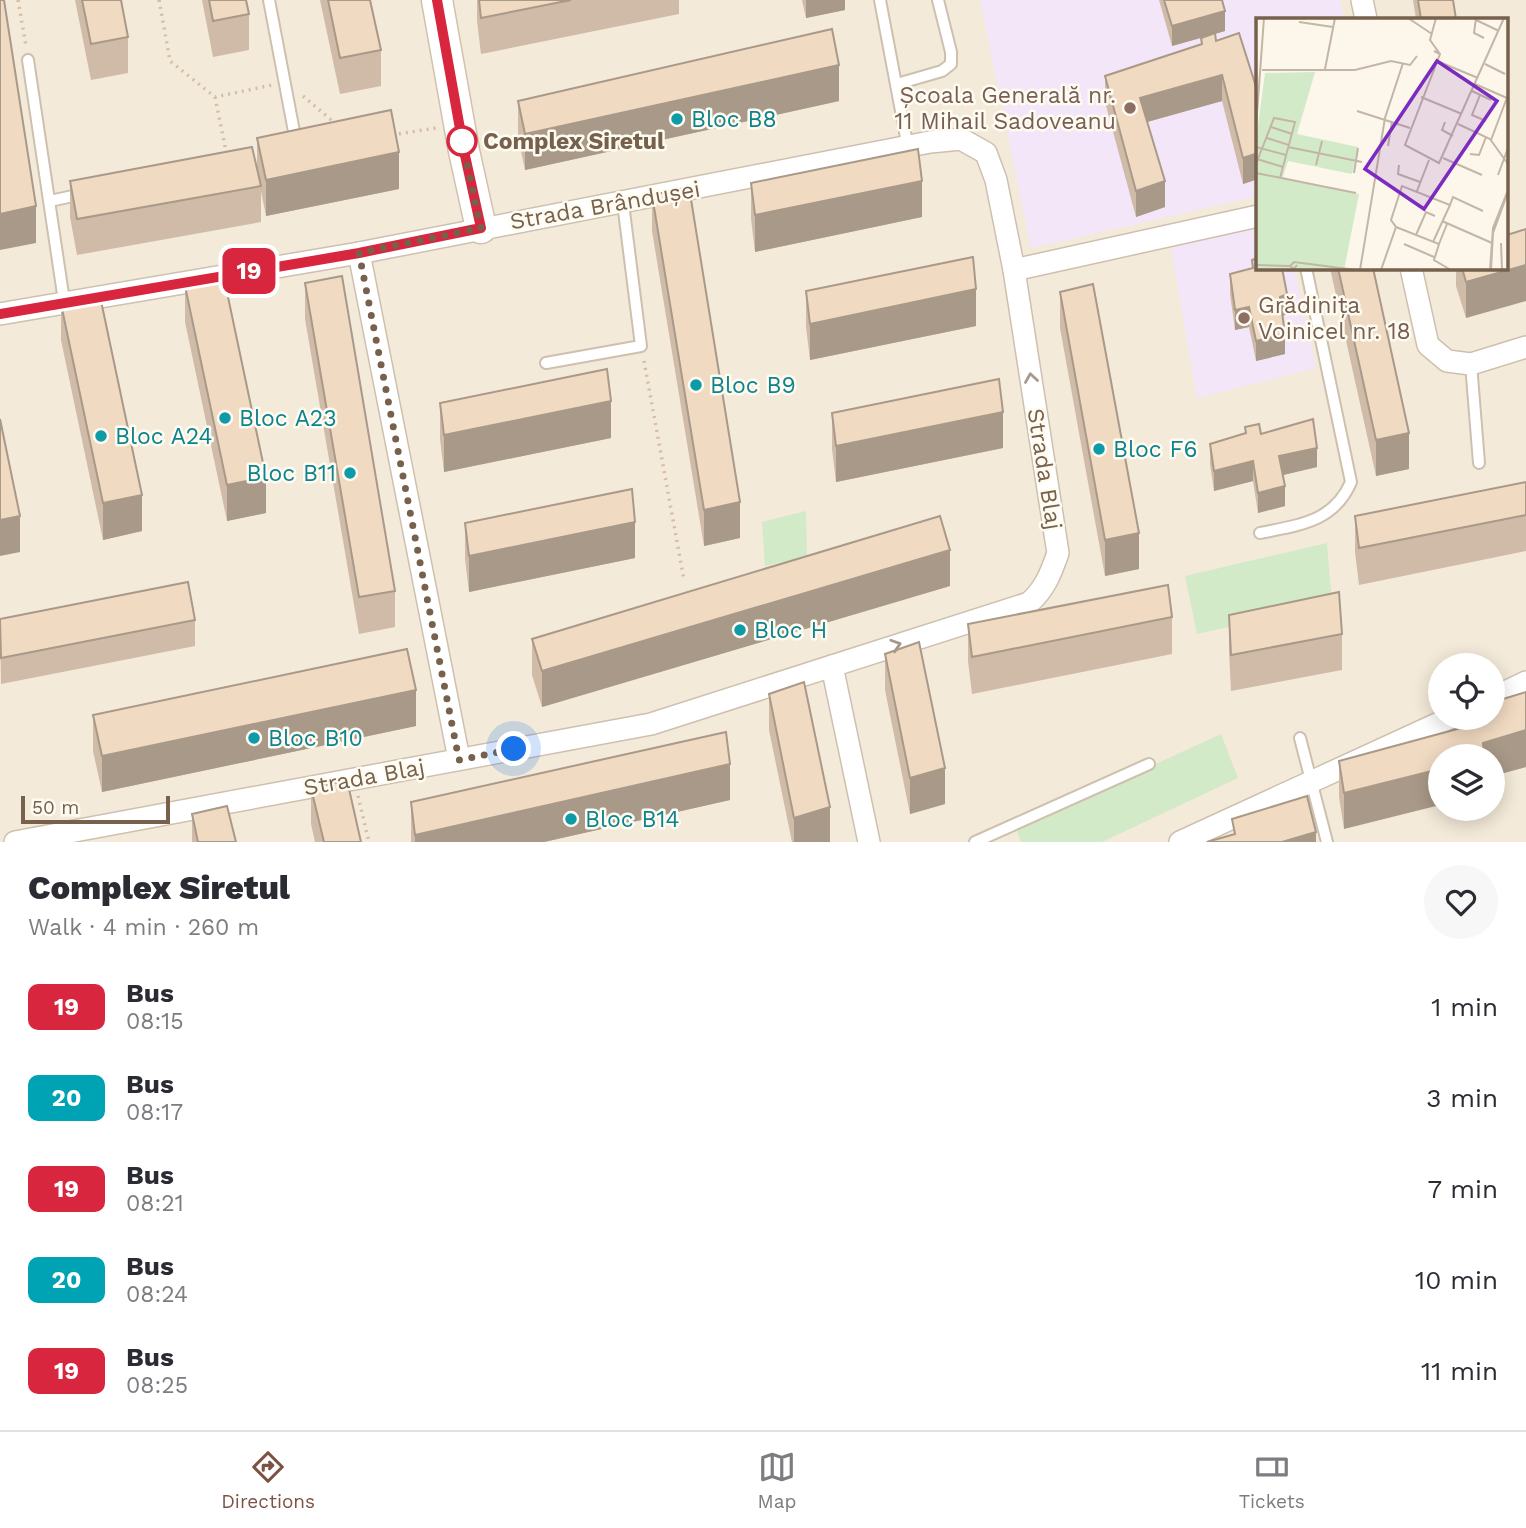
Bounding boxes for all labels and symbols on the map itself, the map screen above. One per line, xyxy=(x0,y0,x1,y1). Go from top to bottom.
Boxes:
inset map xyxy=(1256,18,1508,270)
place label: Școala Generală nr. 11 Mihail Sadoveanu xyxy=(895,82,1116,135)
marker: Școala Generală nr. 11 Mihail Sadoveanu xyxy=(1122,100,1138,116)
place label: Bloc B8 xyxy=(691,106,777,133)
marker: Bloc B8 xyxy=(669,111,685,127)
marker: Complex Siretul xyxy=(447,126,477,156)
place label: Complex Siretul xyxy=(483,128,665,155)
street label: Strada Brândușei xyxy=(508,175,702,236)
line badge: 19 xyxy=(218,248,280,294)
place label: Grădinița Voinicel nr. 18 xyxy=(1258,292,1411,345)
marker: Grădinița Voinicel nr. 18 xyxy=(1236,310,1252,326)
place label: Bloc B9 xyxy=(710,372,796,399)
one-way arrow xyxy=(1024,373,1039,384)
marker: Bloc B9 xyxy=(688,377,704,393)
place label: Bloc A23 xyxy=(239,405,337,432)
street label: Strada Blaj xyxy=(1022,407,1067,532)
marker: Bloc A23 xyxy=(217,410,233,426)
place label: Bloc A24 xyxy=(115,423,213,450)
marker: Bloc A24 xyxy=(93,428,109,444)
place label: Bloc F6 xyxy=(1113,436,1198,463)
marker: Bloc F6 xyxy=(1091,441,1107,457)
place label: Bloc B11 xyxy=(246,460,336,487)
marker: Bloc B11 xyxy=(342,465,358,481)
place label: Bloc H xyxy=(754,617,827,644)
marker: Bloc H xyxy=(732,622,748,638)
one-way arrow xyxy=(890,639,902,654)
place label: Bloc B10 xyxy=(268,725,363,752)
marker: Bloc B10 xyxy=(246,730,262,746)
your location xyxy=(496,731,531,766)
street label: Strada Blaj xyxy=(301,754,427,801)
scale bar xyxy=(21,793,170,825)
place label: Bloc B14 xyxy=(585,806,680,833)
marker: Bloc B14 xyxy=(563,811,579,827)

